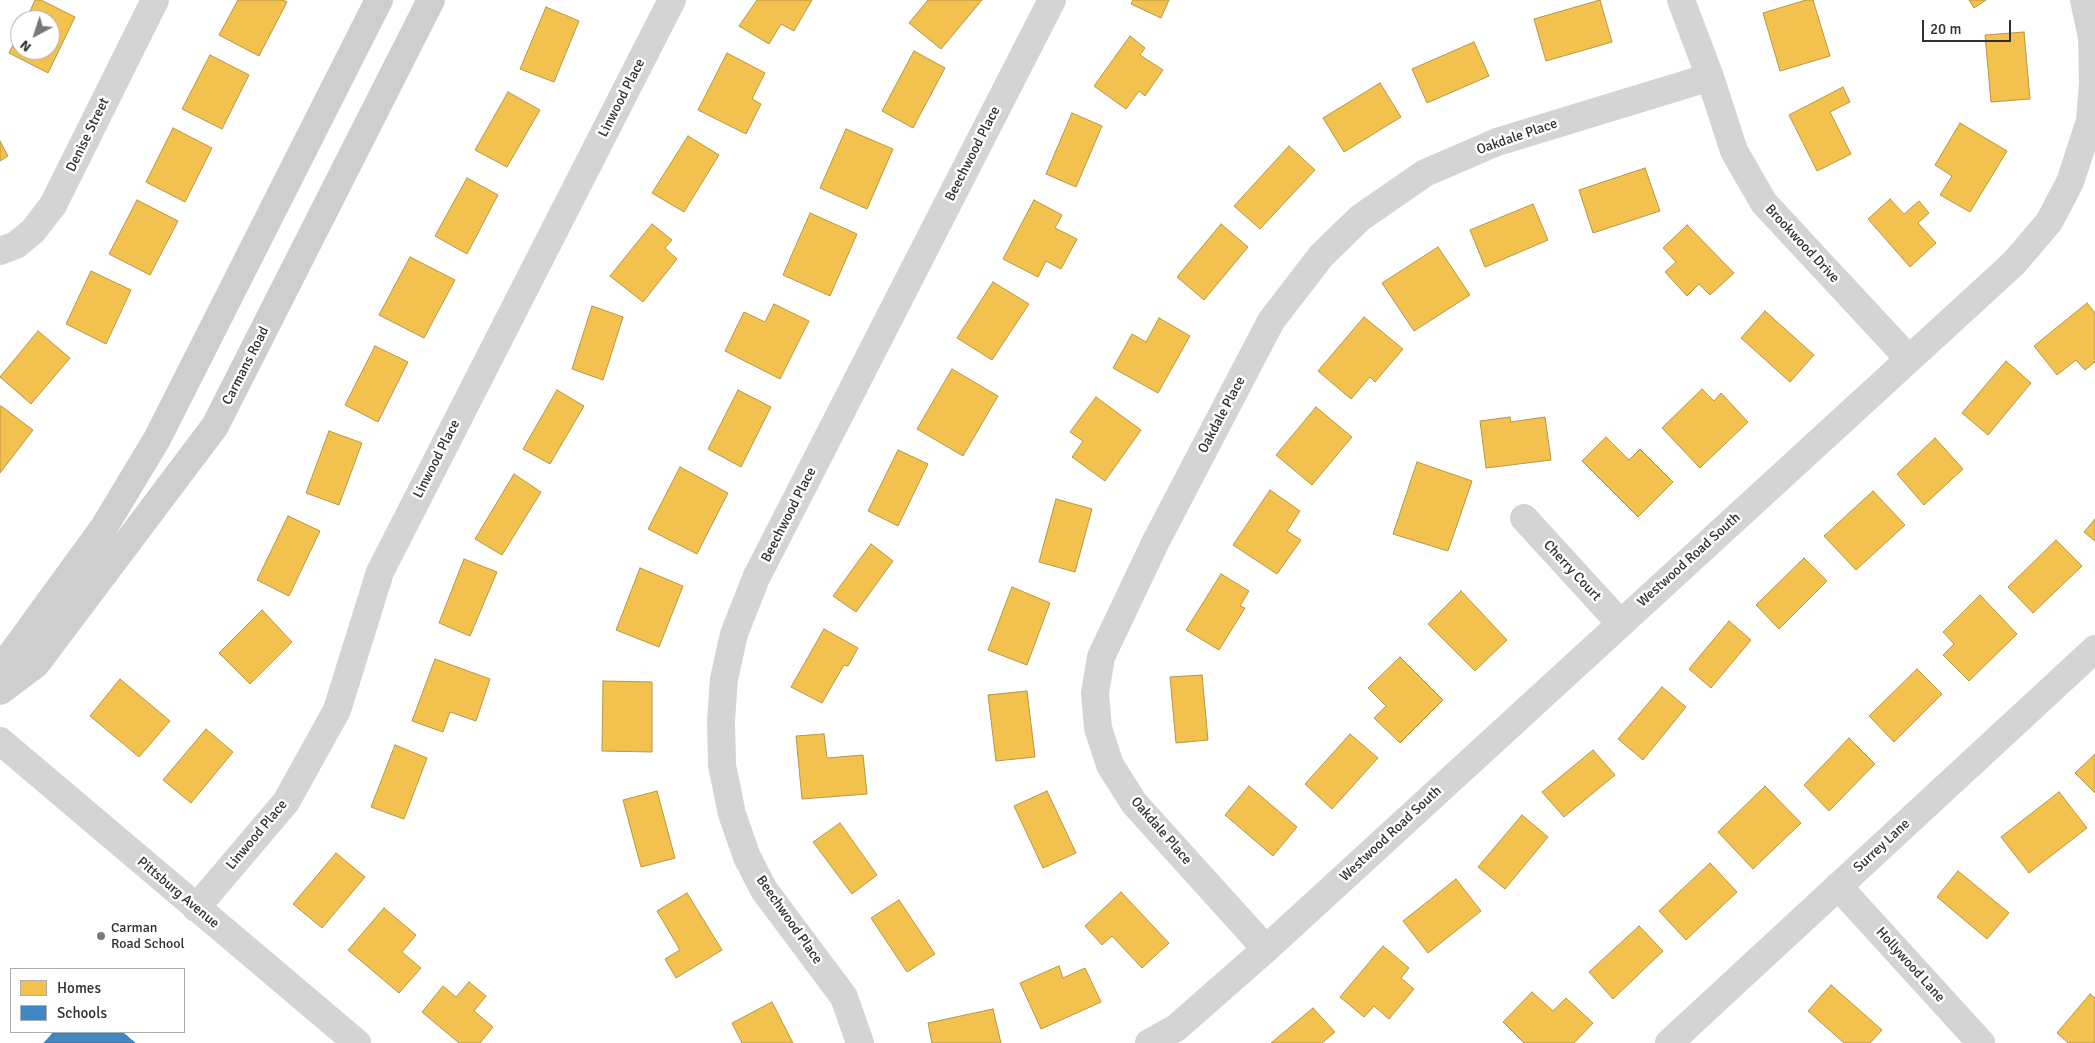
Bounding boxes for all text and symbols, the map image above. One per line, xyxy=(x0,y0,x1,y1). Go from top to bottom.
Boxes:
north arrow xyxy=(10,10,60,60)
scale bar xyxy=(1925,10,2014,42)
text: 20 m xyxy=(1930,20,1961,38)
text: N xyxy=(16,36,35,56)
street label: Linwood Place xyxy=(595,56,649,140)
street label: Denise Street xyxy=(63,95,113,175)
street label: Beechwood Place xyxy=(942,104,1004,204)
street label: Oakdale Place xyxy=(1474,115,1560,159)
street label: Brookwood Drive xyxy=(1761,201,1843,287)
street label: Carmans Road xyxy=(219,324,273,408)
street label: Oakdale Place xyxy=(1195,374,1249,456)
street label: Linwood Place xyxy=(410,417,464,501)
street label: Beechwood Place xyxy=(758,465,820,565)
street label: Westwood Road South xyxy=(1634,509,1744,611)
street label: Cherry Court xyxy=(1540,537,1604,605)
street label: Westwood Road South xyxy=(1337,783,1445,885)
street label: Oakdale Place xyxy=(1127,794,1195,868)
street label: Linwood Place xyxy=(223,797,291,873)
street label: Surrey Lane xyxy=(1850,816,1914,876)
street label: Pittsburg Avenue xyxy=(134,854,222,932)
street label: Beechwood Place xyxy=(752,873,826,967)
place label: Carman Road School xyxy=(111,920,185,952)
street label: Hollywood Lane xyxy=(1872,924,1948,1006)
marker: Carman Road School xyxy=(95,930,107,942)
legend xyxy=(10,968,185,1033)
text: Homes xyxy=(57,979,101,997)
text: Schools xyxy=(57,1004,107,1022)

